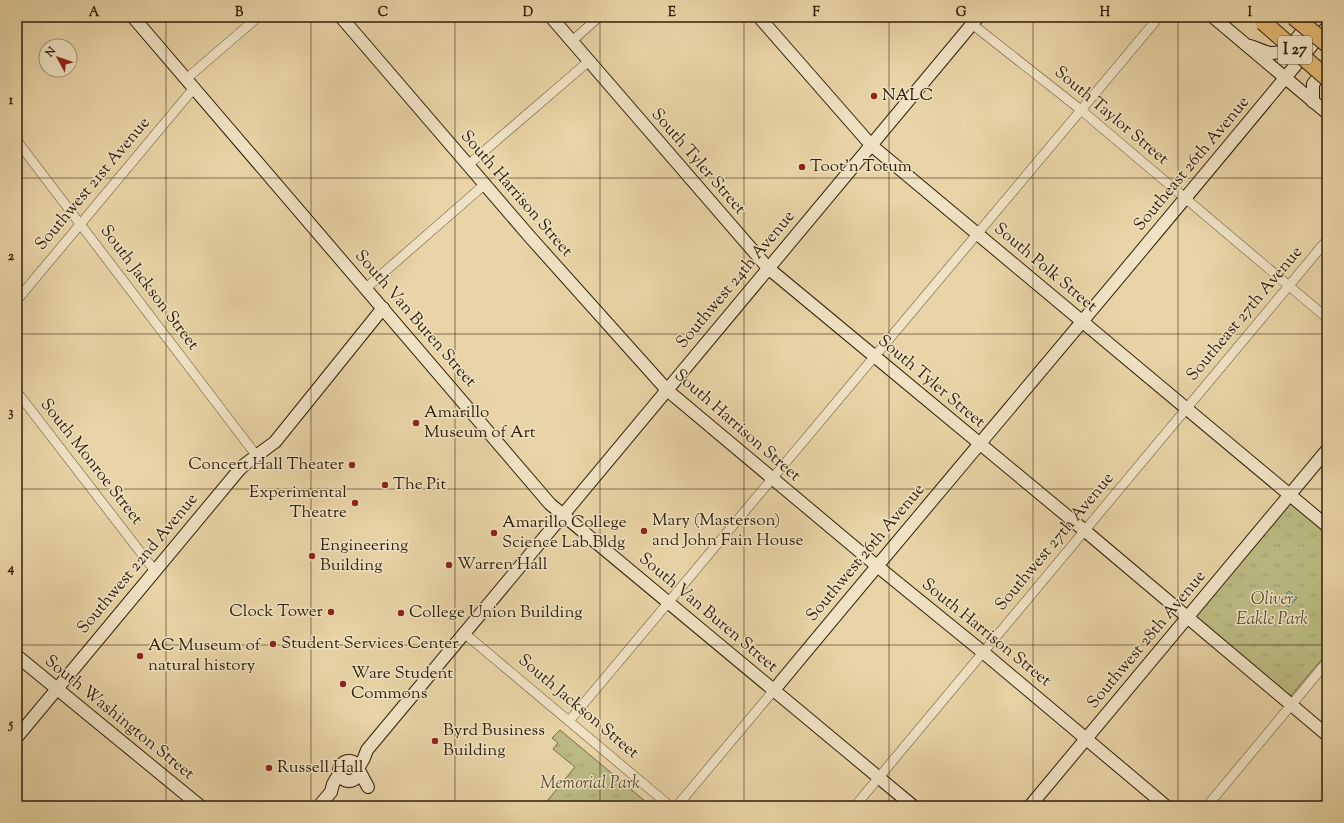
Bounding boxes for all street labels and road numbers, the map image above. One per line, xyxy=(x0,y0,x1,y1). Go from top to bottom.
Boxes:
road number: I 27 xyxy=(1278,36,1312,64)
street label: South Taylor Street xyxy=(1049,61,1174,171)
street label: Southeast 26th Avenue xyxy=(1128,91,1256,237)
street label: South Tyler Street xyxy=(645,104,751,221)
street label: Southwest 21st Avenue xyxy=(30,112,156,256)
street label: South Harrison Street xyxy=(454,125,578,263)
street label: Southwest 24th Avenue xyxy=(671,206,801,354)
street label: South Polk Street xyxy=(988,218,1102,319)
street label: South Jackson Street xyxy=(94,220,204,356)
street label: Southeast 27th Avenue xyxy=(1181,241,1309,387)
street label: South Van Buren Street xyxy=(348,245,482,393)
street label: South Tyler Street xyxy=(872,330,990,434)
street label: South Harrison Street xyxy=(668,364,806,488)
street label: South Monroe Street xyxy=(34,394,148,530)
street label: Southwest 27th Avenue xyxy=(990,468,1120,616)
street label: Southwest 26th Avenue xyxy=(801,479,931,627)
street label: Southwest 22nd Avenue xyxy=(72,488,204,639)
street label: South Van Buren Street xyxy=(633,547,783,679)
street label: Southwest 28th Avenue xyxy=(1082,566,1212,714)
street label: South Harrison Street xyxy=(916,573,1056,693)
street label: South Jackson Street xyxy=(512,649,644,765)
street label: South Washington Street xyxy=(39,650,199,786)

